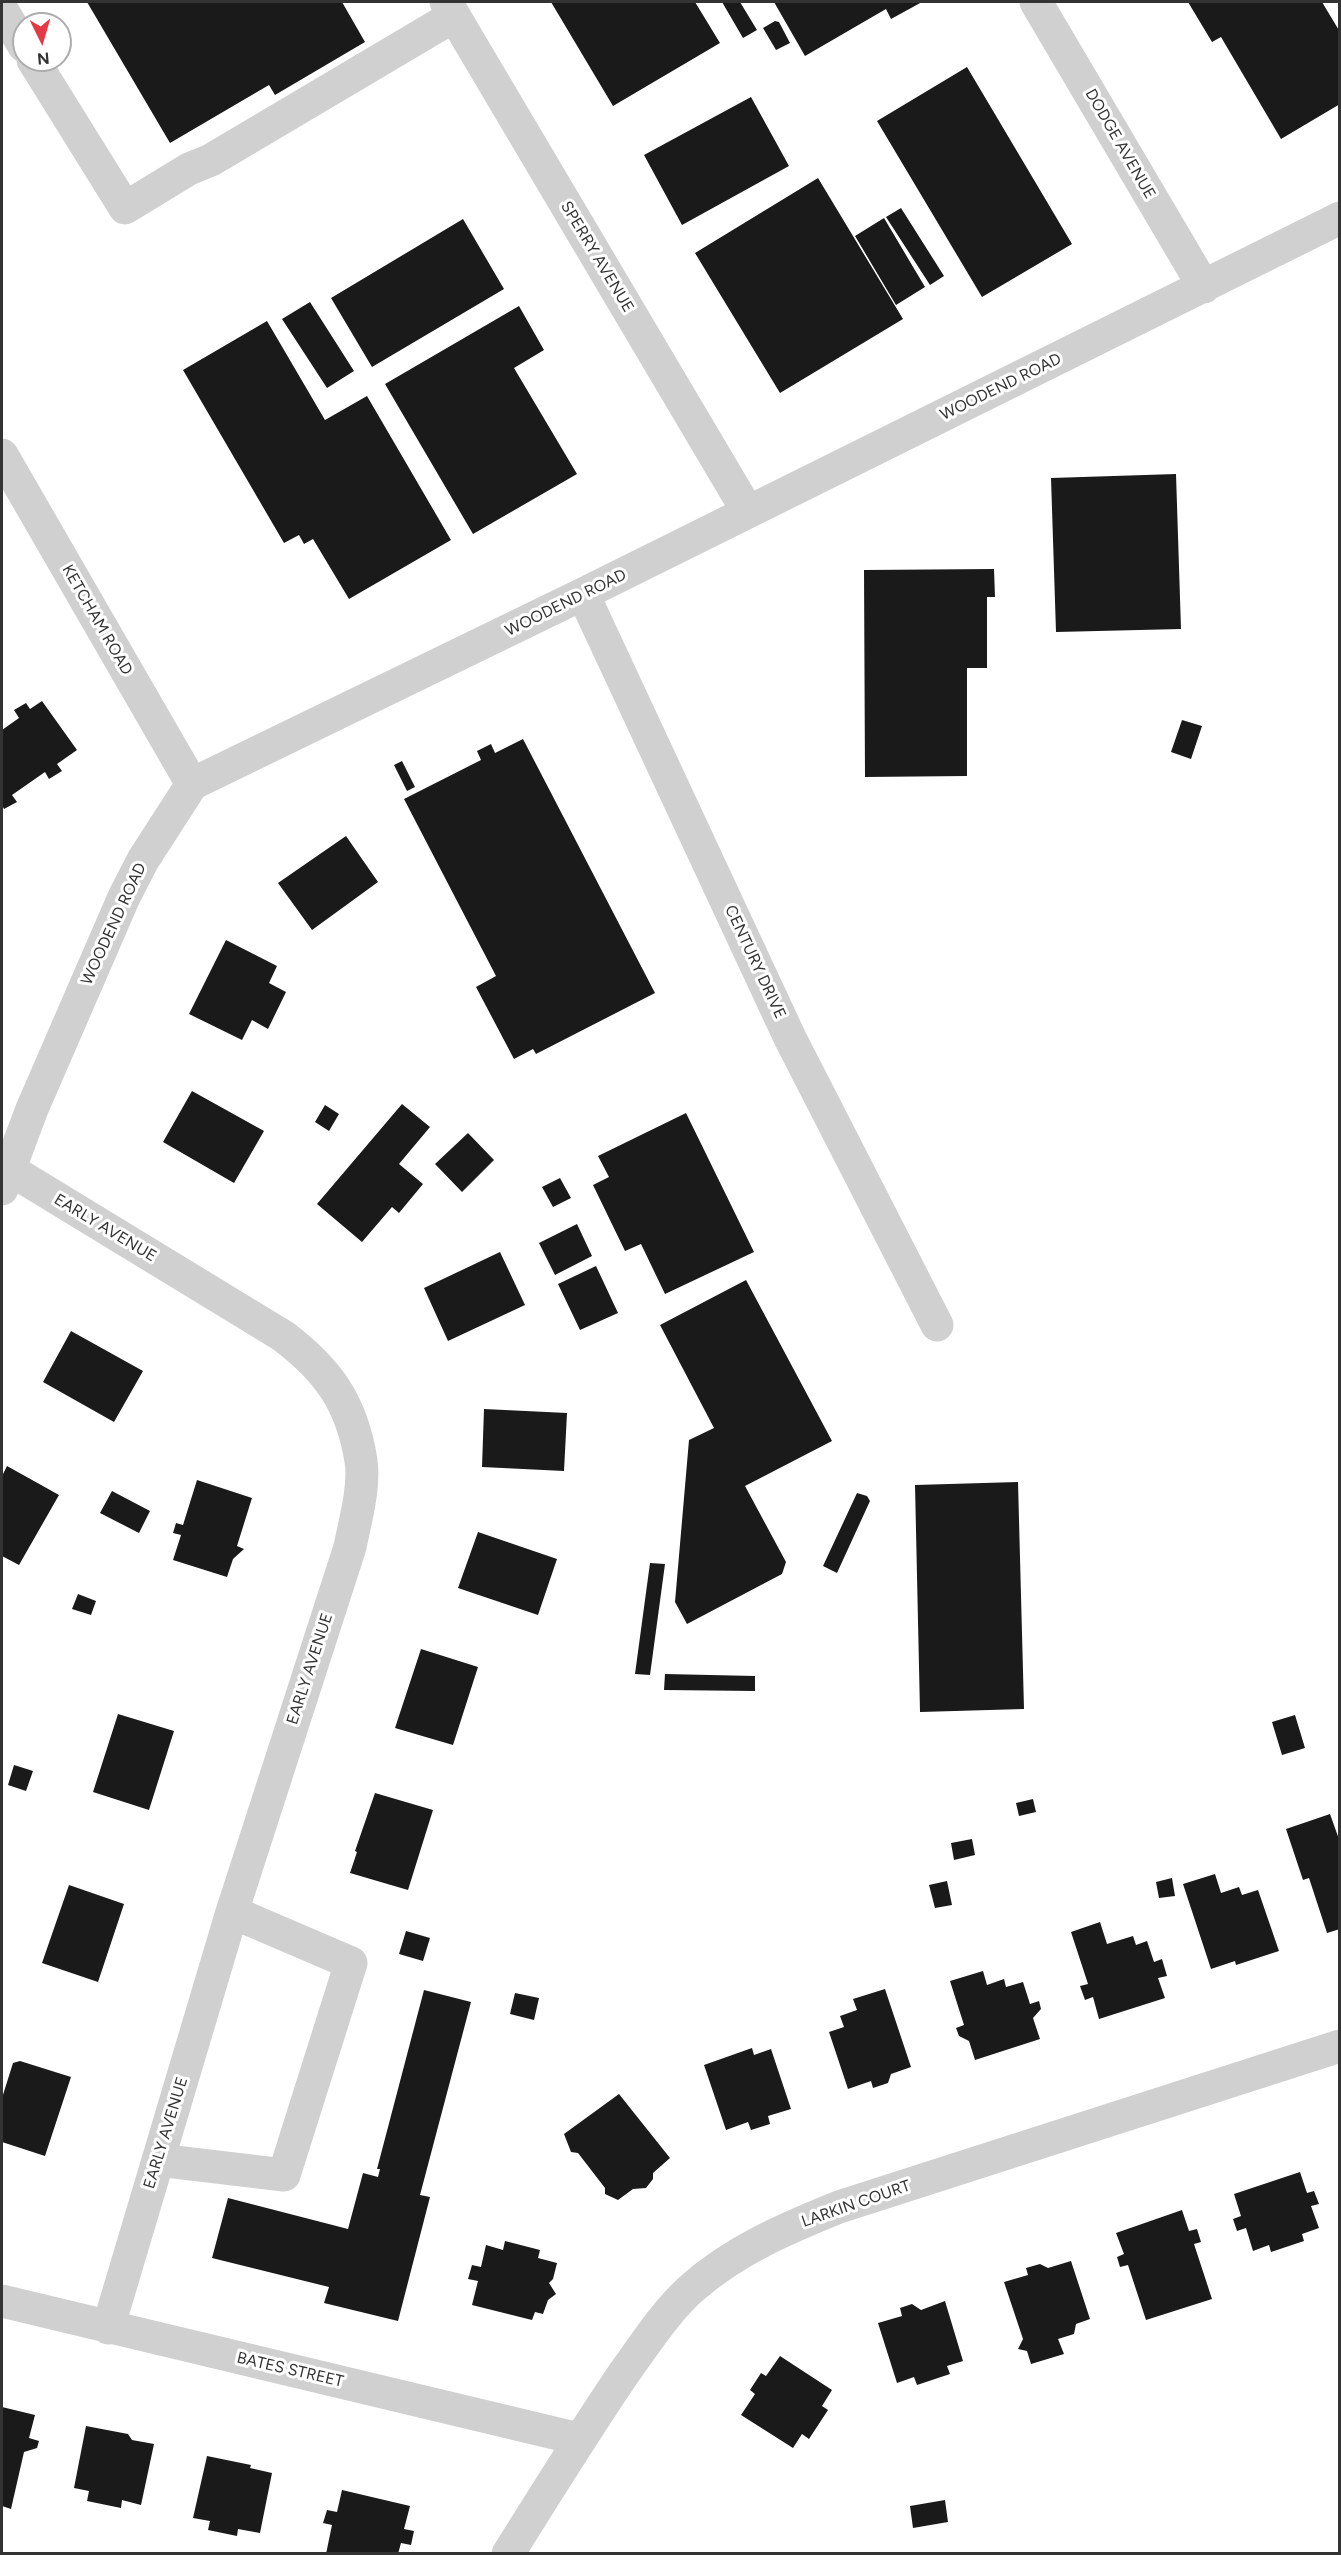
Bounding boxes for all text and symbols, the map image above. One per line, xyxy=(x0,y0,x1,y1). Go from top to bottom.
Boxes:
north arrow xyxy=(12,12,72,72)
text: N xyxy=(36,48,50,68)
street label: DODGE AVENUE xyxy=(1081,86,1159,202)
street label: SPERRY AVENUE xyxy=(556,198,638,316)
street label: WOODEND ROAD xyxy=(937,349,1065,425)
street label: KETCHAM ROAD xyxy=(58,561,136,679)
street label: WOODEND ROAD xyxy=(502,565,630,641)
street label: WOODEND ROAD xyxy=(77,860,151,988)
street label: CENTURY DRIVE xyxy=(720,902,790,1022)
street label: EARLY AVENUE xyxy=(50,1190,160,1266)
street label: EARLY AVENUE xyxy=(283,1611,337,1727)
street label: EARLY AVENUE xyxy=(140,2075,192,2191)
street label: LARKIN COURT xyxy=(799,2176,913,2232)
street label: BATES STREET xyxy=(235,2348,345,2392)

